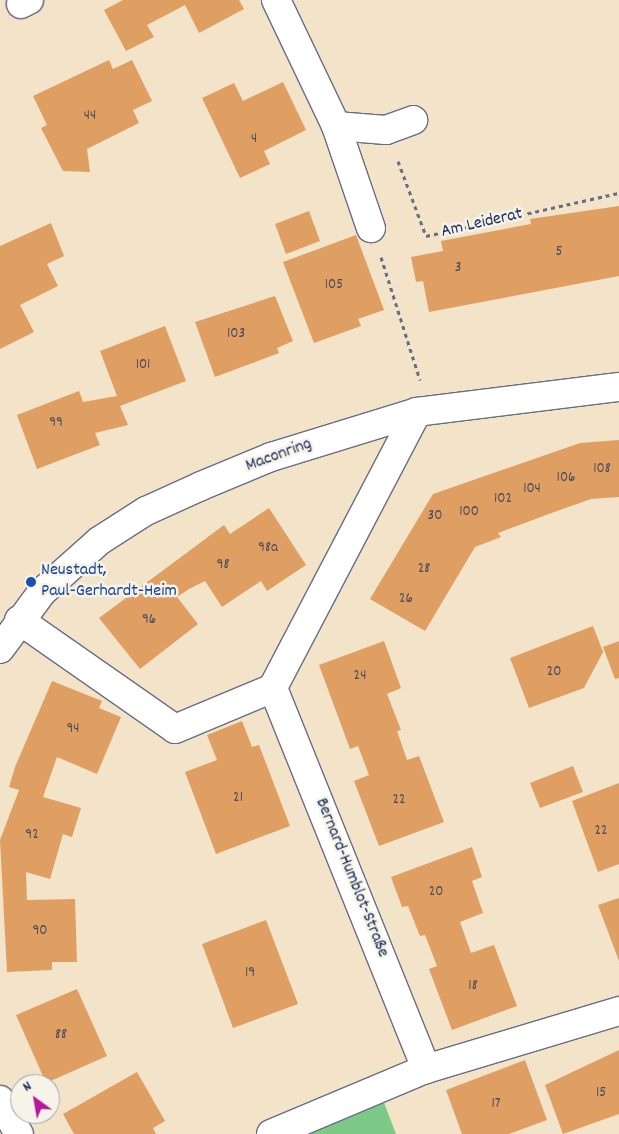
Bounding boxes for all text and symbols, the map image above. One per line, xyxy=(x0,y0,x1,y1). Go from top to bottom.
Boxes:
house number: 44 xyxy=(84,108,96,126)
house number: 4 xyxy=(251,131,257,149)
street label: Am Leiderat xyxy=(439,204,525,244)
house number: 5 xyxy=(556,244,562,262)
house number: 3 xyxy=(455,260,461,278)
house number: 105 xyxy=(325,277,343,295)
house number: 103 xyxy=(227,326,245,344)
house number: 101 xyxy=(136,357,150,375)
house number: 99 xyxy=(49,415,63,433)
street label: Maconring xyxy=(243,434,315,478)
house number: 108 xyxy=(593,461,611,479)
house number: 106 xyxy=(557,470,575,488)
house number: 104 xyxy=(523,481,541,499)
house number: 102 xyxy=(494,491,512,509)
house number: 100 xyxy=(459,504,479,522)
house number: 30 xyxy=(428,508,442,526)
house number: 98a xyxy=(258,540,278,558)
house number: 98 xyxy=(217,557,229,575)
place label: Neustadt, Paul-Gerhardt-Heim xyxy=(41,561,177,604)
house number: 28 xyxy=(418,561,430,579)
marker: Neustadt, Paul-Gerhardt-Heim xyxy=(25,576,37,588)
house number: 26 xyxy=(399,591,413,609)
house number: 96 xyxy=(142,612,156,630)
house number: 20 xyxy=(547,664,561,682)
house number: 24 xyxy=(354,668,366,686)
house number: 94 xyxy=(66,721,80,739)
house number: 21 xyxy=(233,790,243,808)
house number: 22 xyxy=(392,792,406,810)
street label: Bernard-Humblot-Straße xyxy=(309,795,393,961)
house number: 22 xyxy=(594,823,608,841)
house number: 92 xyxy=(25,827,39,845)
house number: 20 xyxy=(429,884,443,902)
house number: 90 xyxy=(32,923,48,941)
house number: 19 xyxy=(245,965,255,983)
house number: 18 xyxy=(468,978,478,996)
house number: 88 xyxy=(55,1027,67,1045)
north arrow xyxy=(10,1074,60,1124)
text: N xyxy=(19,1077,36,1097)
house number: 15 xyxy=(596,1085,606,1103)
house number: 17 xyxy=(491,1096,501,1114)

